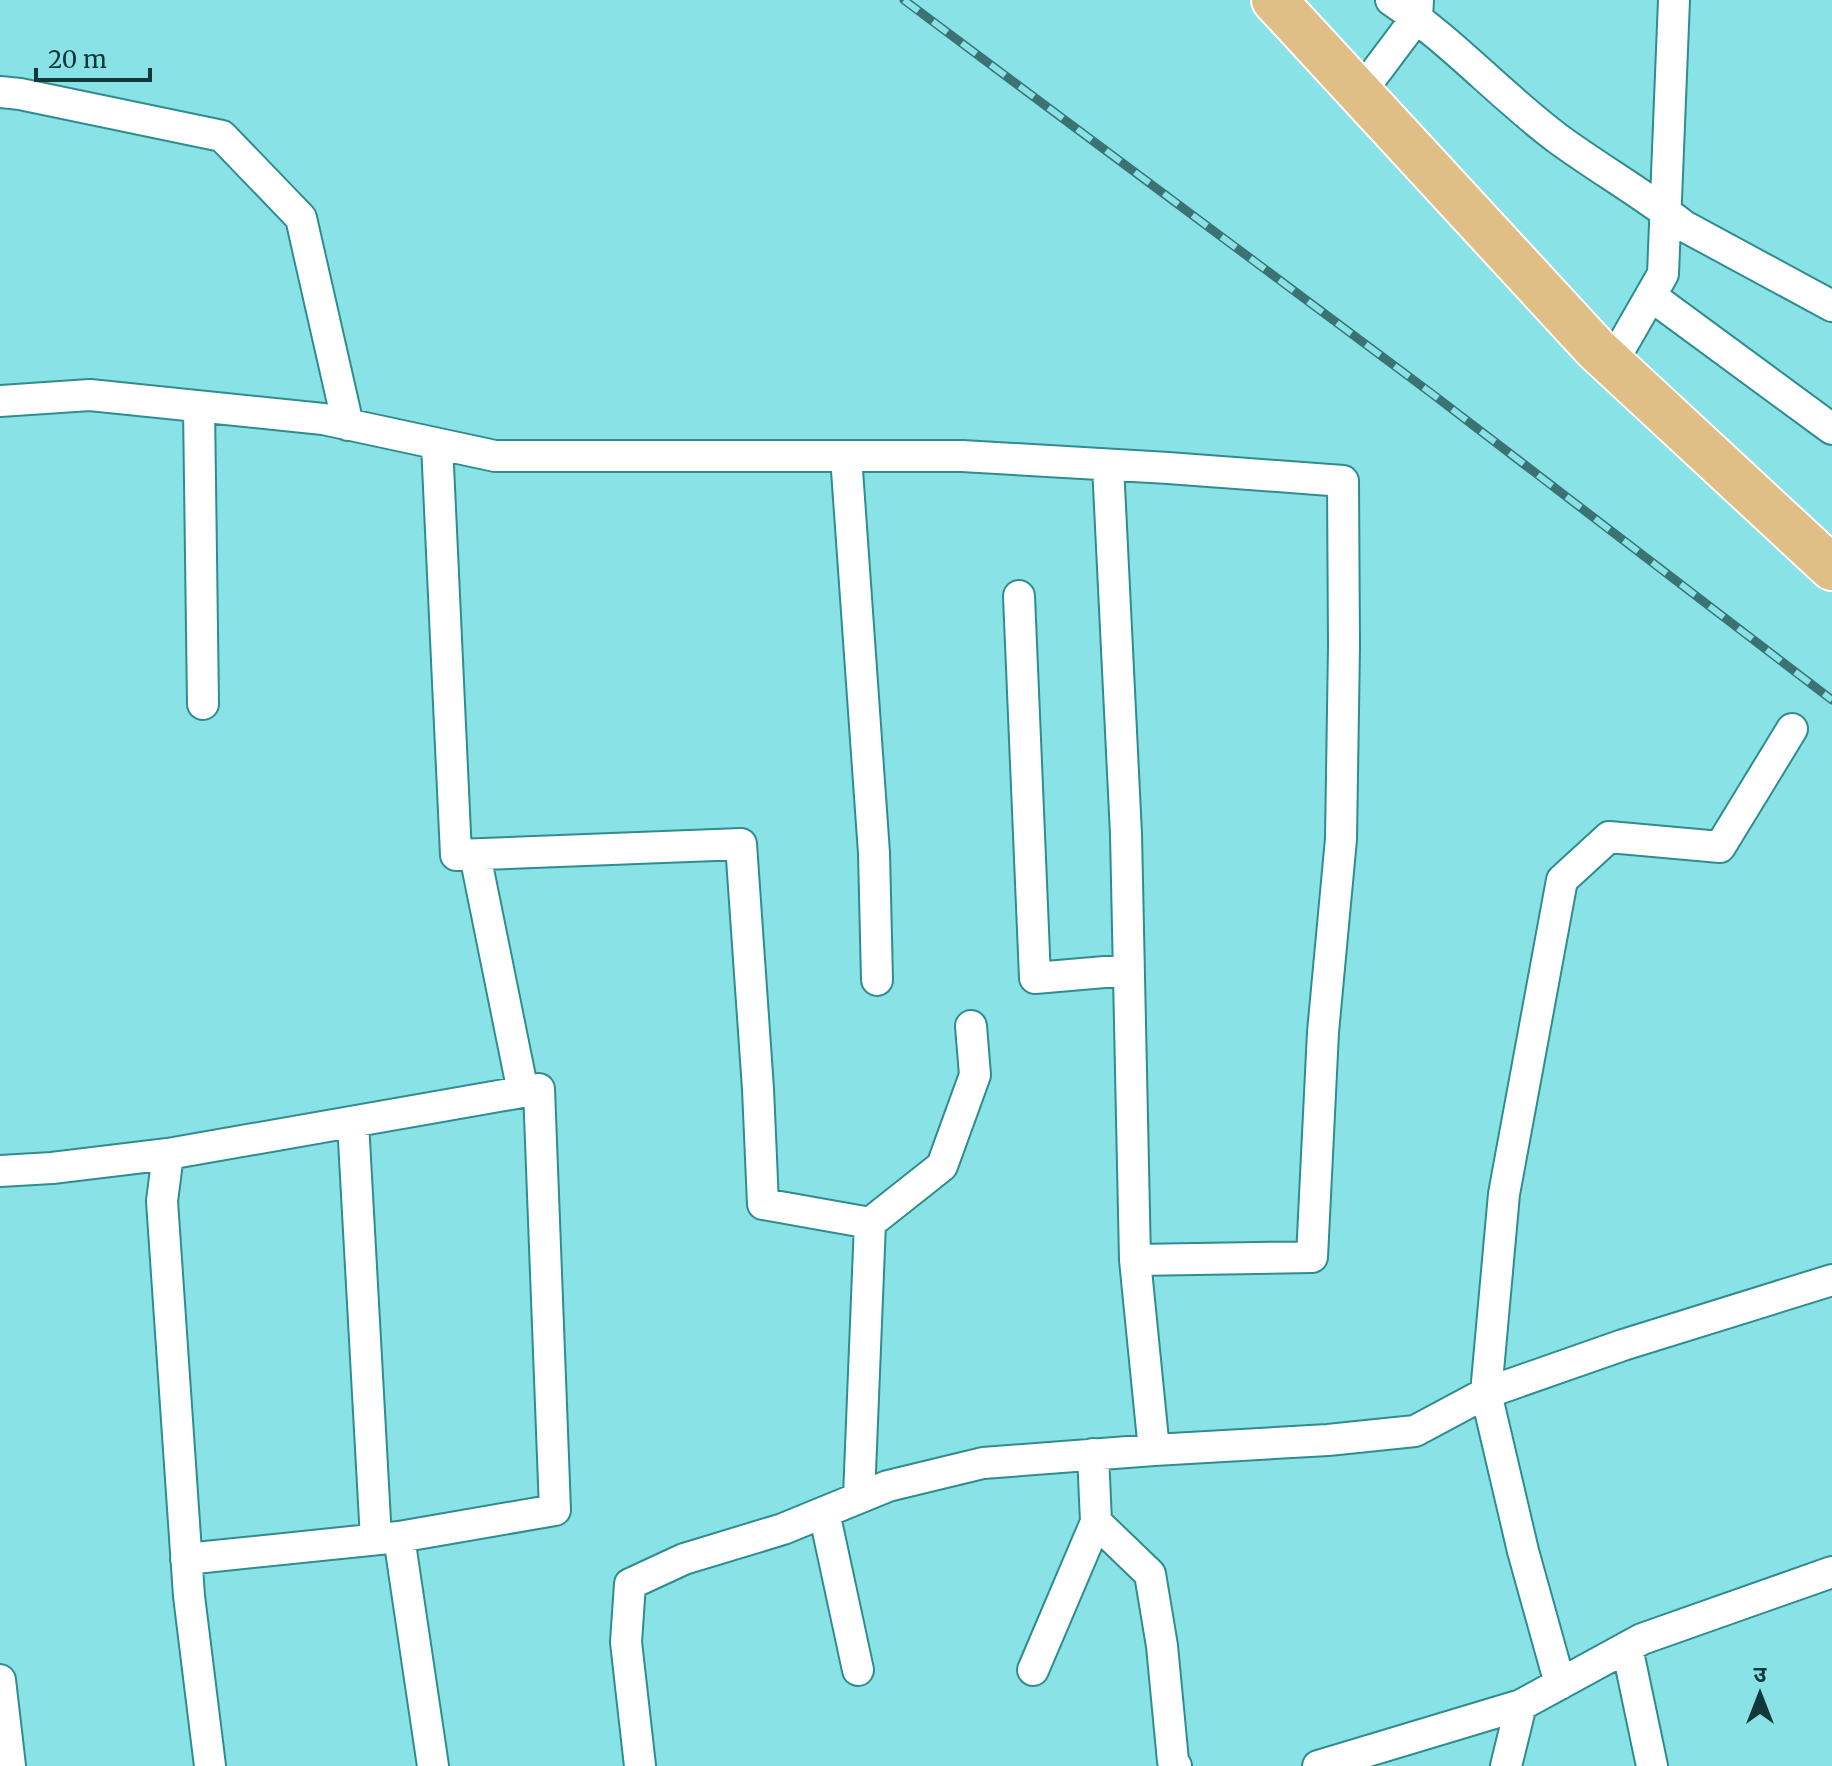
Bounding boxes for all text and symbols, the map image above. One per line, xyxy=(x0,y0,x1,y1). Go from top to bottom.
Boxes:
scale bar xyxy=(36,32,150,82)
text: 20 m xyxy=(48,44,107,75)
north arrow xyxy=(1720,1654,1800,1734)
text: उ xyxy=(1754,1660,1768,1688)

